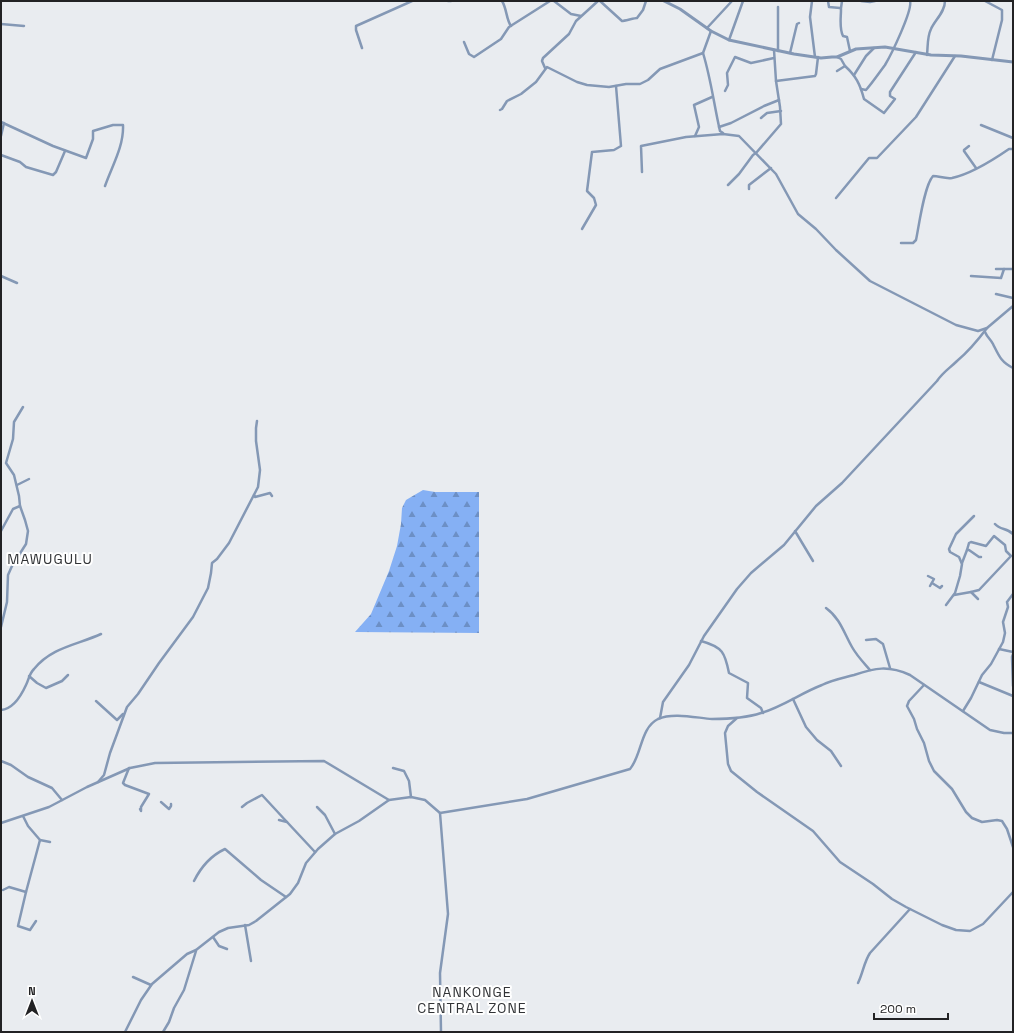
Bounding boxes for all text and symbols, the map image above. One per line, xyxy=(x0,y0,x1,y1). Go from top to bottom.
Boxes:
district label: MAWUGULU xyxy=(7,550,93,568)
north arrow xyxy=(12,981,52,1021)
district label: NANKONGE CENTRAL ZONE xyxy=(417,983,527,1017)
text: N xyxy=(28,984,36,998)
scale bar xyxy=(874,995,948,1021)
text: 200 m xyxy=(880,1001,916,1017)

